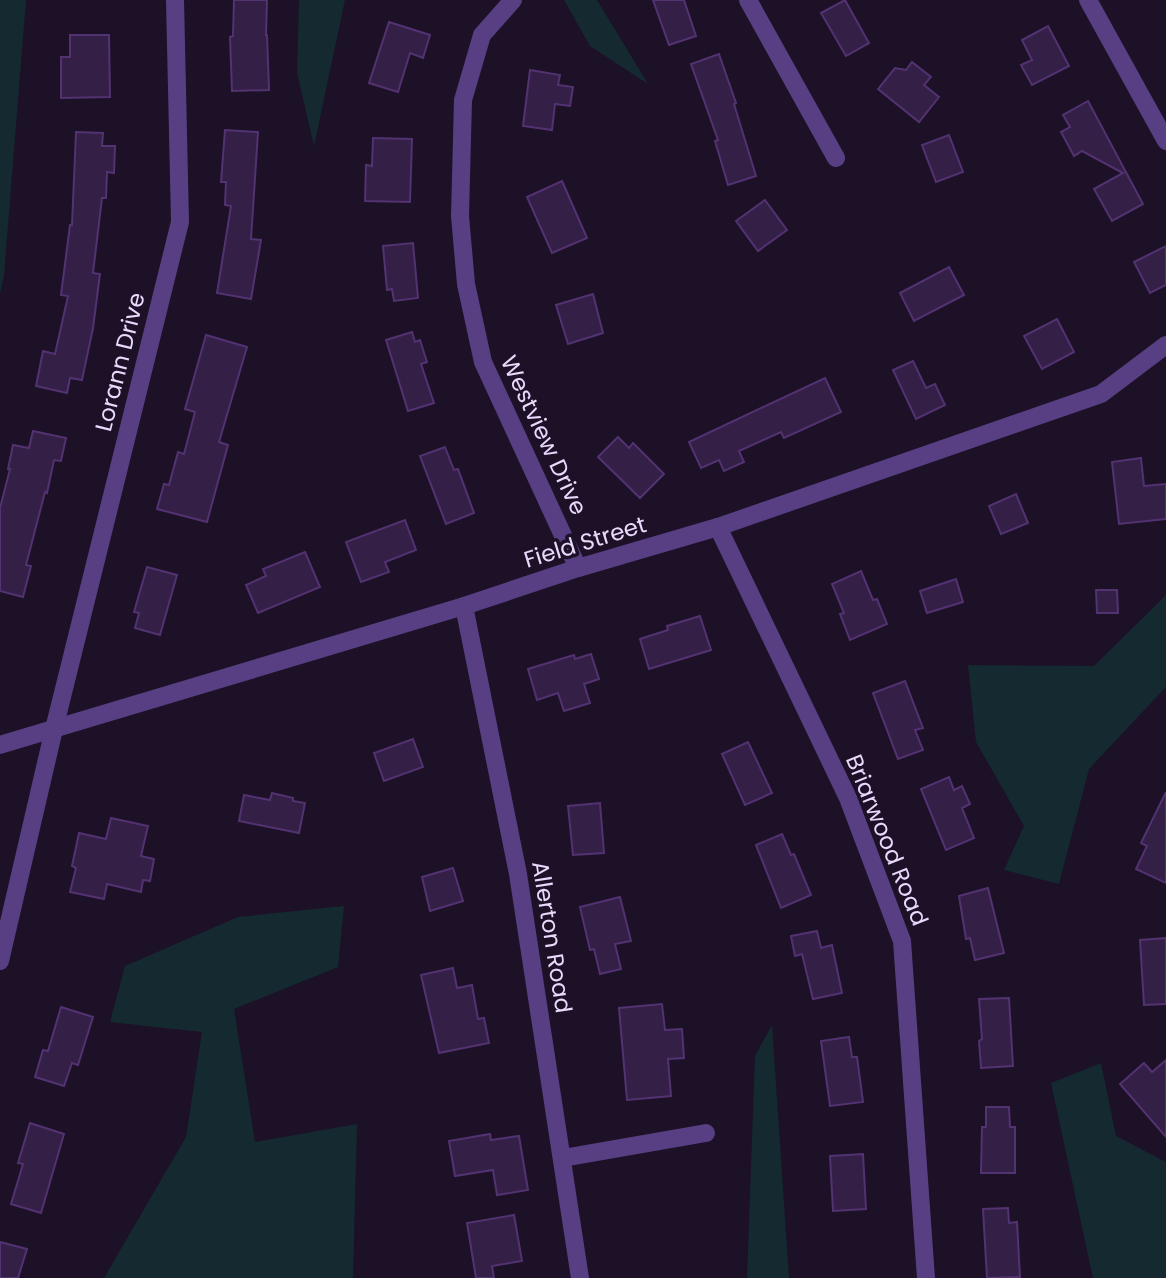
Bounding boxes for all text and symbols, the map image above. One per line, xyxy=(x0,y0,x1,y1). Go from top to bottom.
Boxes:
street label: Lorann Drive xyxy=(87,289,153,435)
street label: Westview Drive xyxy=(493,350,595,520)
street label: Field Street xyxy=(520,508,650,576)
street label: Briarwood Road xyxy=(838,750,936,930)
street label: Allerton Road xyxy=(524,859,580,1015)

